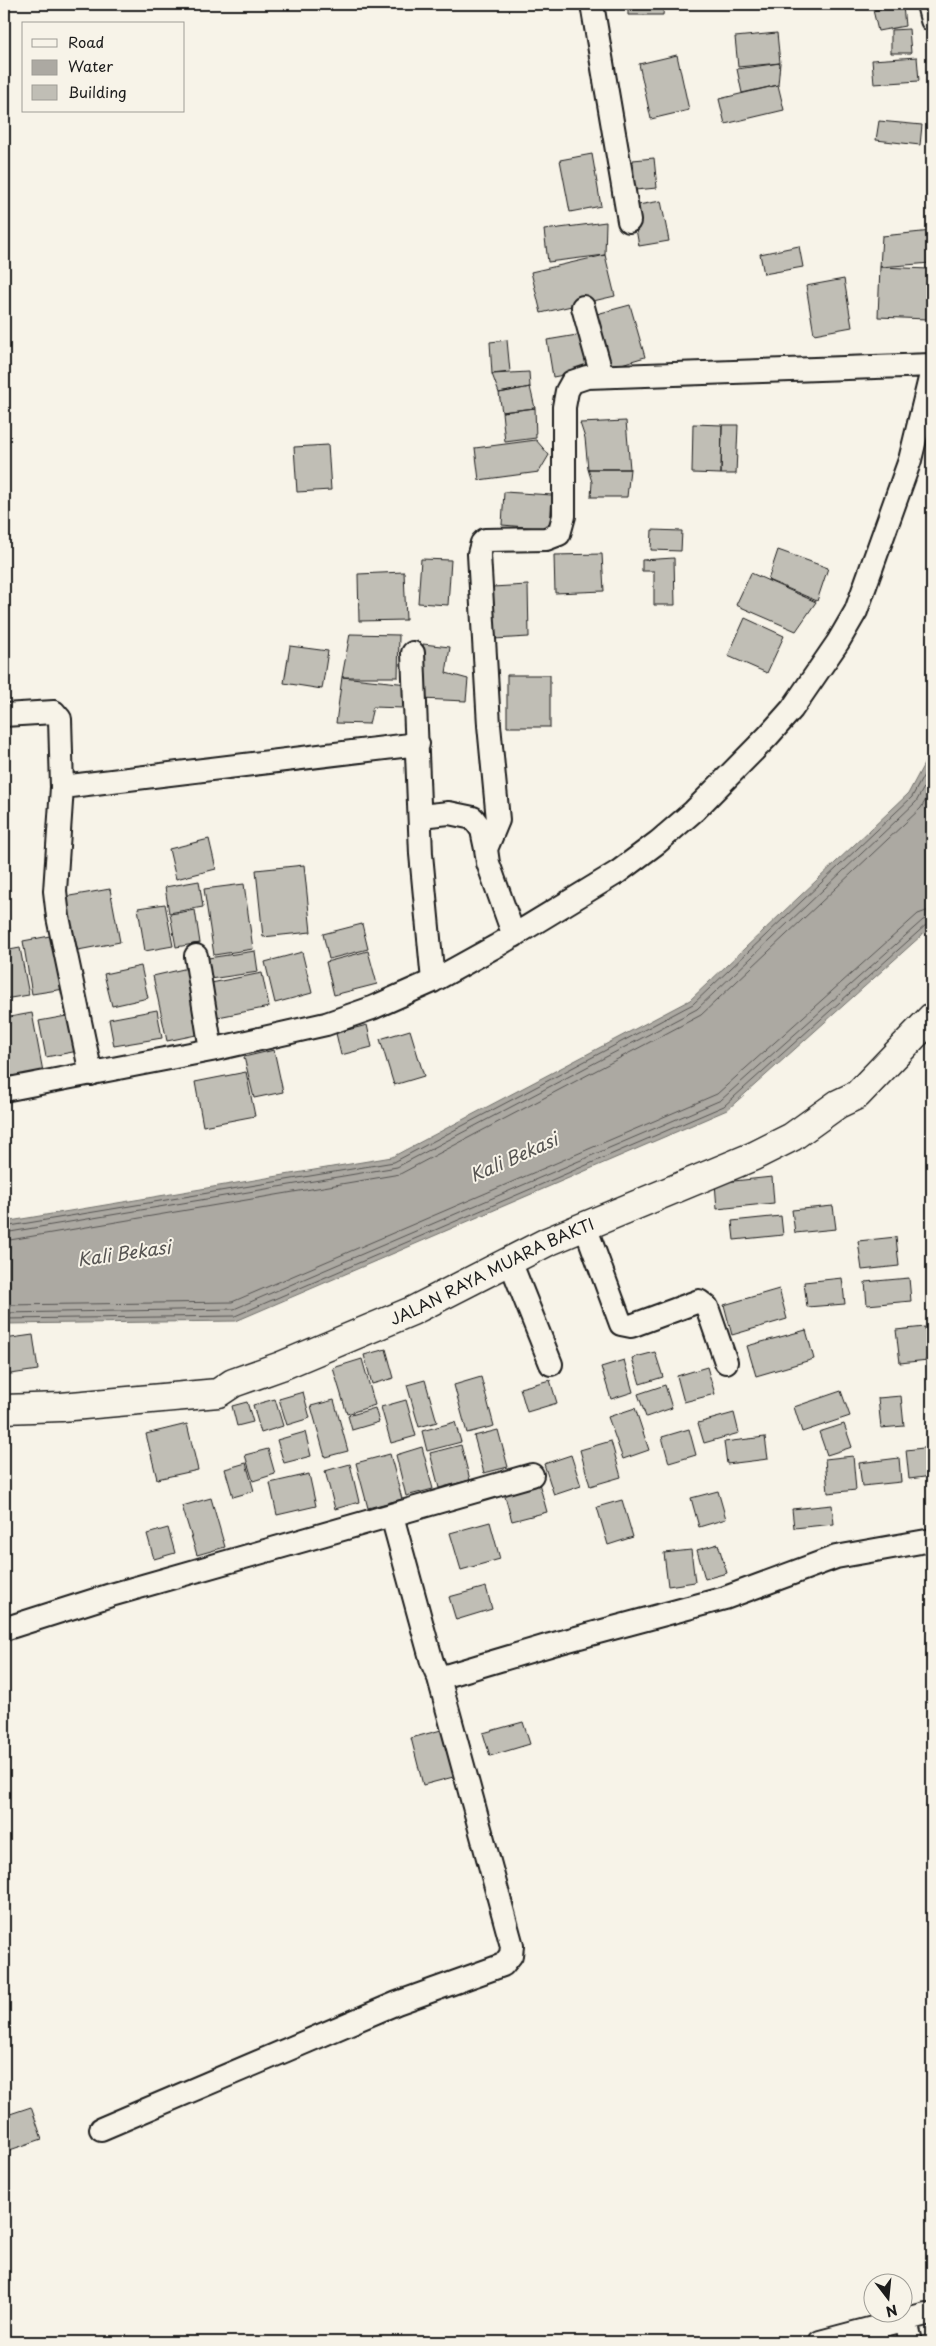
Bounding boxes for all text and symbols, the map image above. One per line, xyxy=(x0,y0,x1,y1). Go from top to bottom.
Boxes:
legend xyxy=(22,22,185,112)
text: Road xyxy=(68,30,104,53)
text: Water xyxy=(68,54,113,77)
text: Building xyxy=(68,80,127,103)
water label: Kali Bekasi xyxy=(465,1124,564,1188)
street label: JALAN RAYA MUARA BAKTI xyxy=(386,1211,598,1330)
water label: Kali Bekasi xyxy=(75,1232,175,1272)
north arrow xyxy=(864,2274,914,2324)
text: N xyxy=(883,2299,900,2323)

